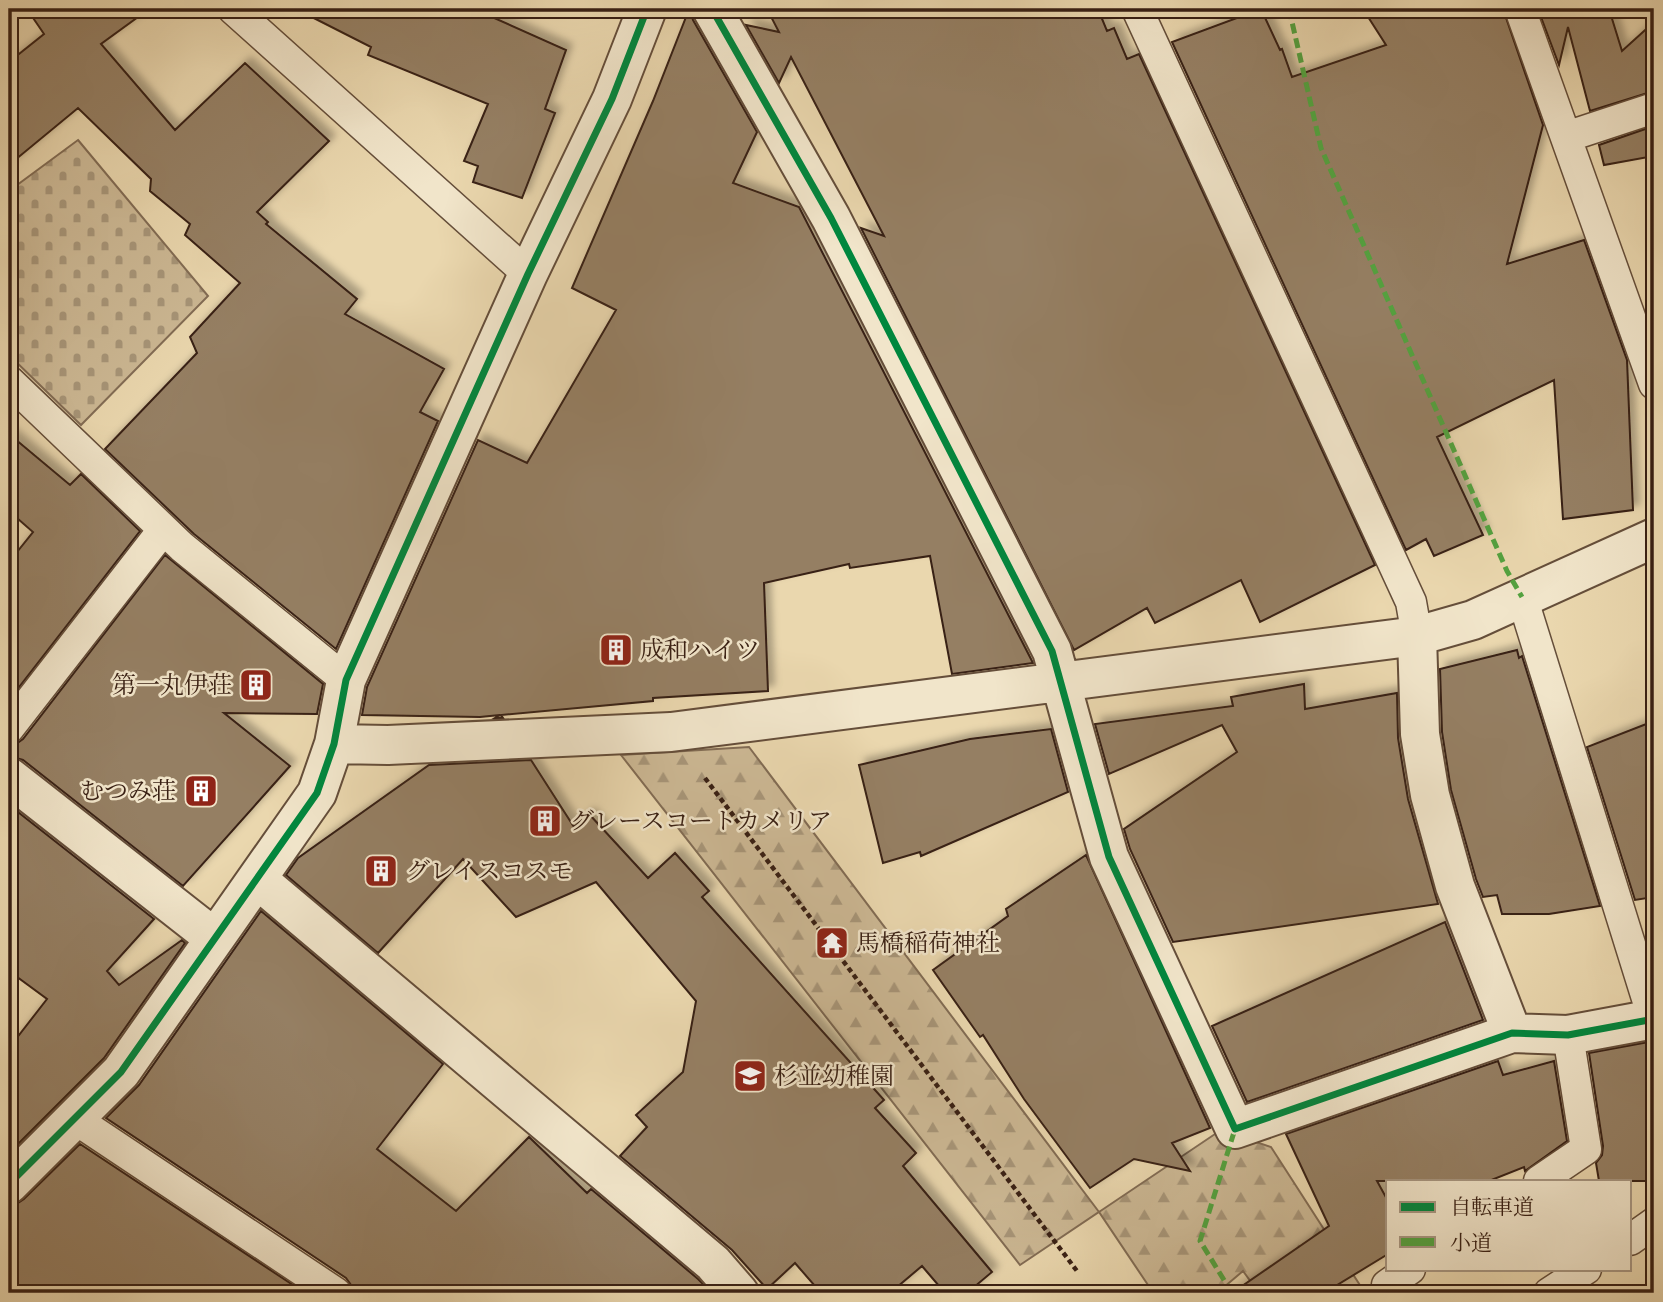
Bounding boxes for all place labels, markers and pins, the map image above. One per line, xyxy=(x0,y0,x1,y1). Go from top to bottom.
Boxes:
building icon: 成和ハイツ xyxy=(597,631,635,669)
place label: 成和ハイツ xyxy=(640,635,760,665)
building icon: 第一丸伊荘 xyxy=(237,666,275,704)
place label: 第一丸伊荘 xyxy=(112,670,232,700)
building icon: むつみ荘 xyxy=(182,772,220,810)
place label: むつみ荘 xyxy=(80,776,176,806)
building icon: グレースコートカメリア xyxy=(526,802,564,840)
place label: グレースコートカメリア xyxy=(570,806,832,836)
building icon: グレイスコスモ xyxy=(362,852,400,890)
place label: グレイスコスモ xyxy=(406,856,573,886)
temple icon: 馬橋稲荷神社 xyxy=(813,924,851,962)
place label: 馬橋稲荷神社 xyxy=(856,928,1000,958)
school or university icon: 杉並幼稚園 xyxy=(731,1057,769,1095)
place label: 杉並幼稚園 xyxy=(774,1061,894,1091)

